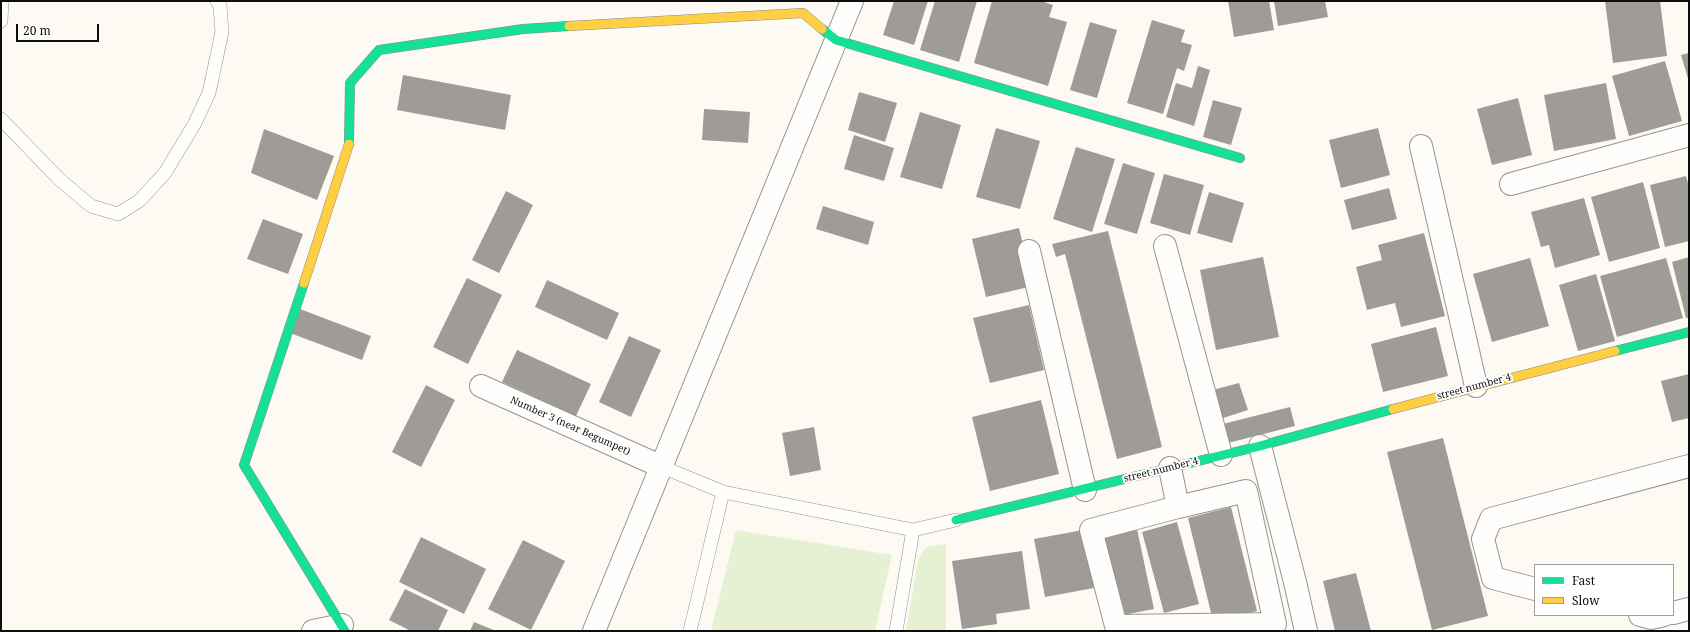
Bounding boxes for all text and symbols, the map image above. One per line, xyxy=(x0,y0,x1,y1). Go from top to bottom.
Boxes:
scale bar xyxy=(18,16,101,42)
text: 20 m xyxy=(23,22,51,39)
street label: street number 4 xyxy=(1436,371,1512,403)
street label: Number 3 (near Begumpet) xyxy=(508,394,632,458)
street label: street number 4 xyxy=(1123,455,1199,485)
legend xyxy=(1534,564,1674,616)
text: Fast xyxy=(1572,572,1595,589)
text: Slow xyxy=(1572,592,1600,609)

